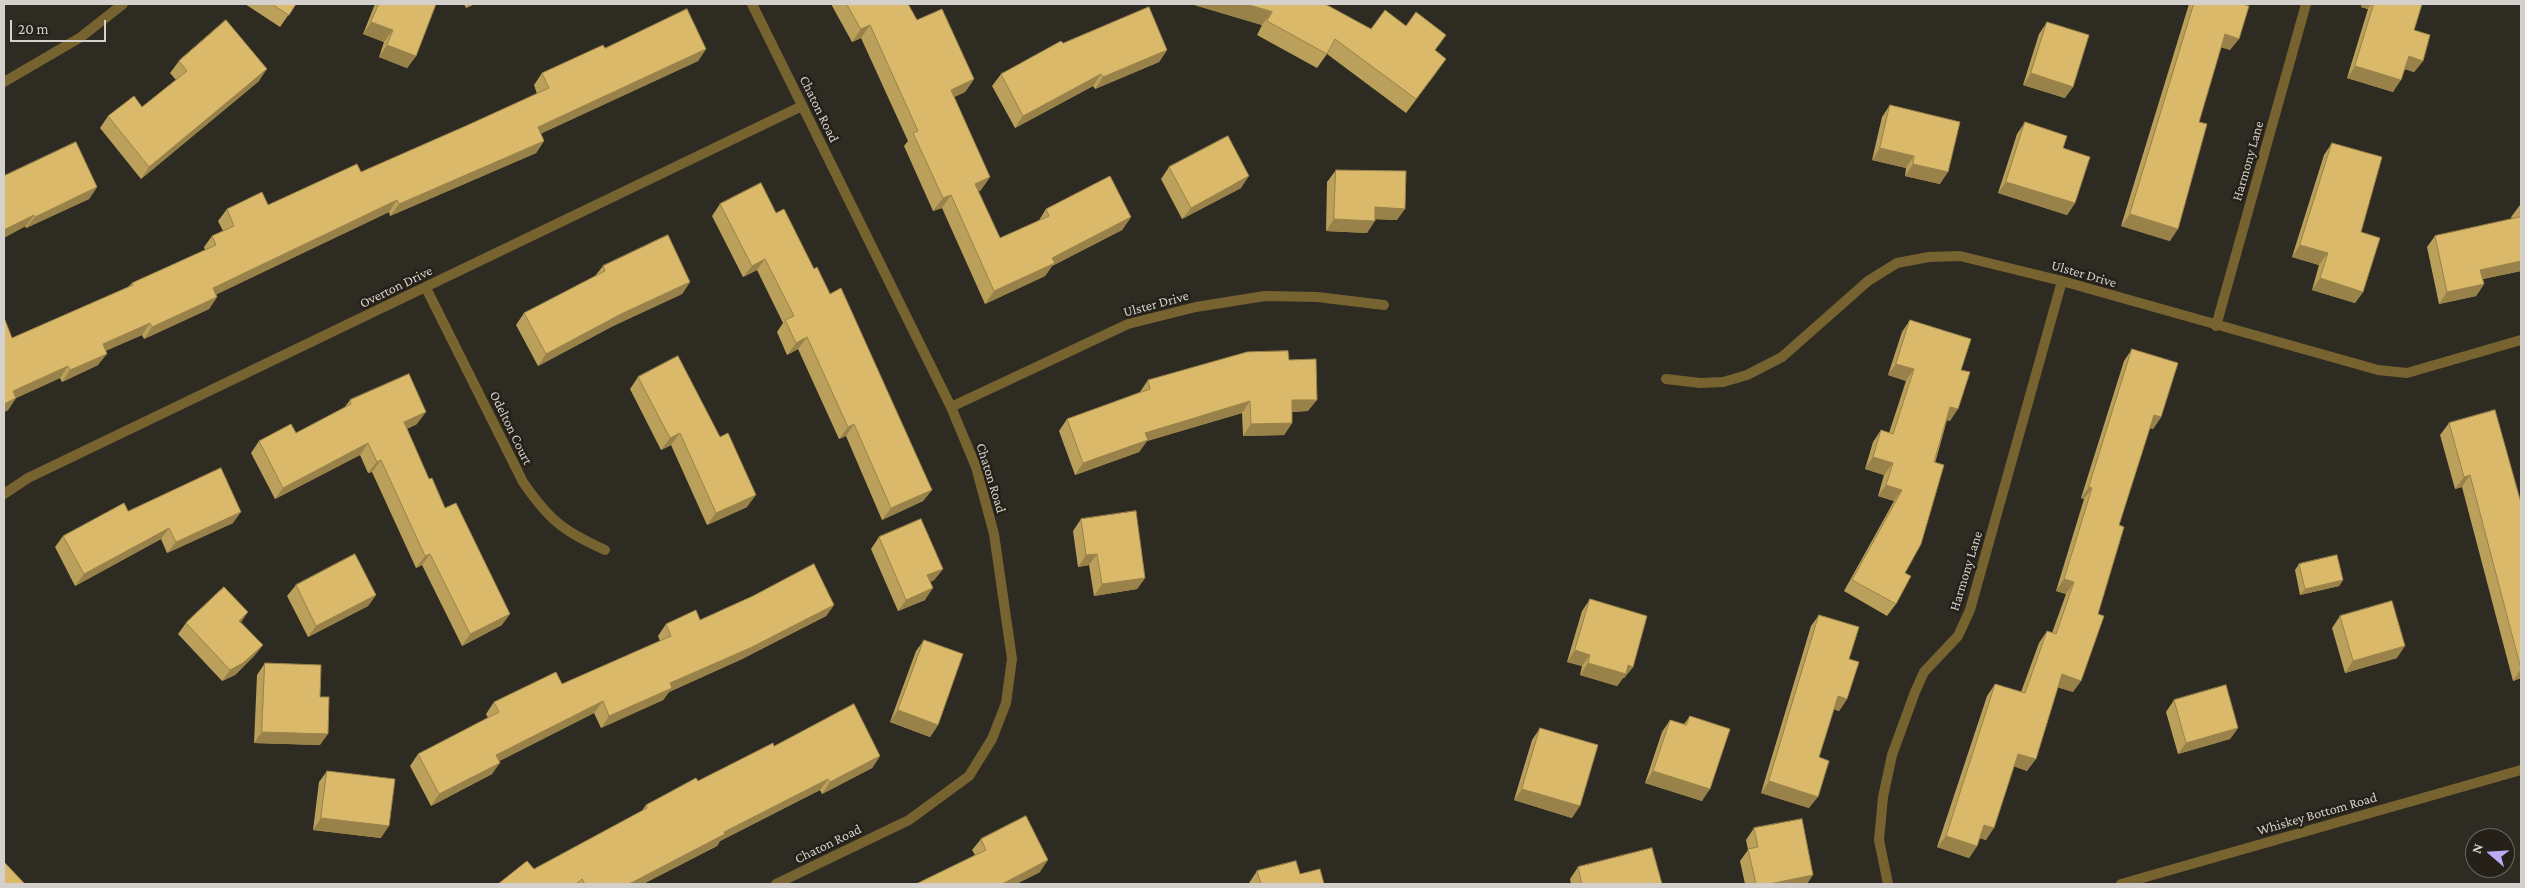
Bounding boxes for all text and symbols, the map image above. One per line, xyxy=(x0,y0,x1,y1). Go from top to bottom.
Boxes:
scale bar xyxy=(12,10,109,42)
text: 20 m xyxy=(18,21,49,37)
street label: Chaton Road xyxy=(796,73,842,145)
street label: Harmony Lane xyxy=(2229,119,2267,203)
street label: Ulster Drive xyxy=(2049,257,2119,291)
street label: Overton Drive xyxy=(357,262,435,312)
street label: Ulster Drive xyxy=(1121,287,1191,321)
street label: Odelton Court xyxy=(486,388,536,468)
street label: Chaton Road xyxy=(972,441,1010,515)
street label: Harmony Lane xyxy=(1946,529,1986,613)
street label: Whiskey Bottom Road xyxy=(2255,789,2379,839)
street label: Chaton Road xyxy=(792,821,864,867)
north arrow xyxy=(2465,828,2515,878)
text: N xyxy=(2468,841,2486,856)

